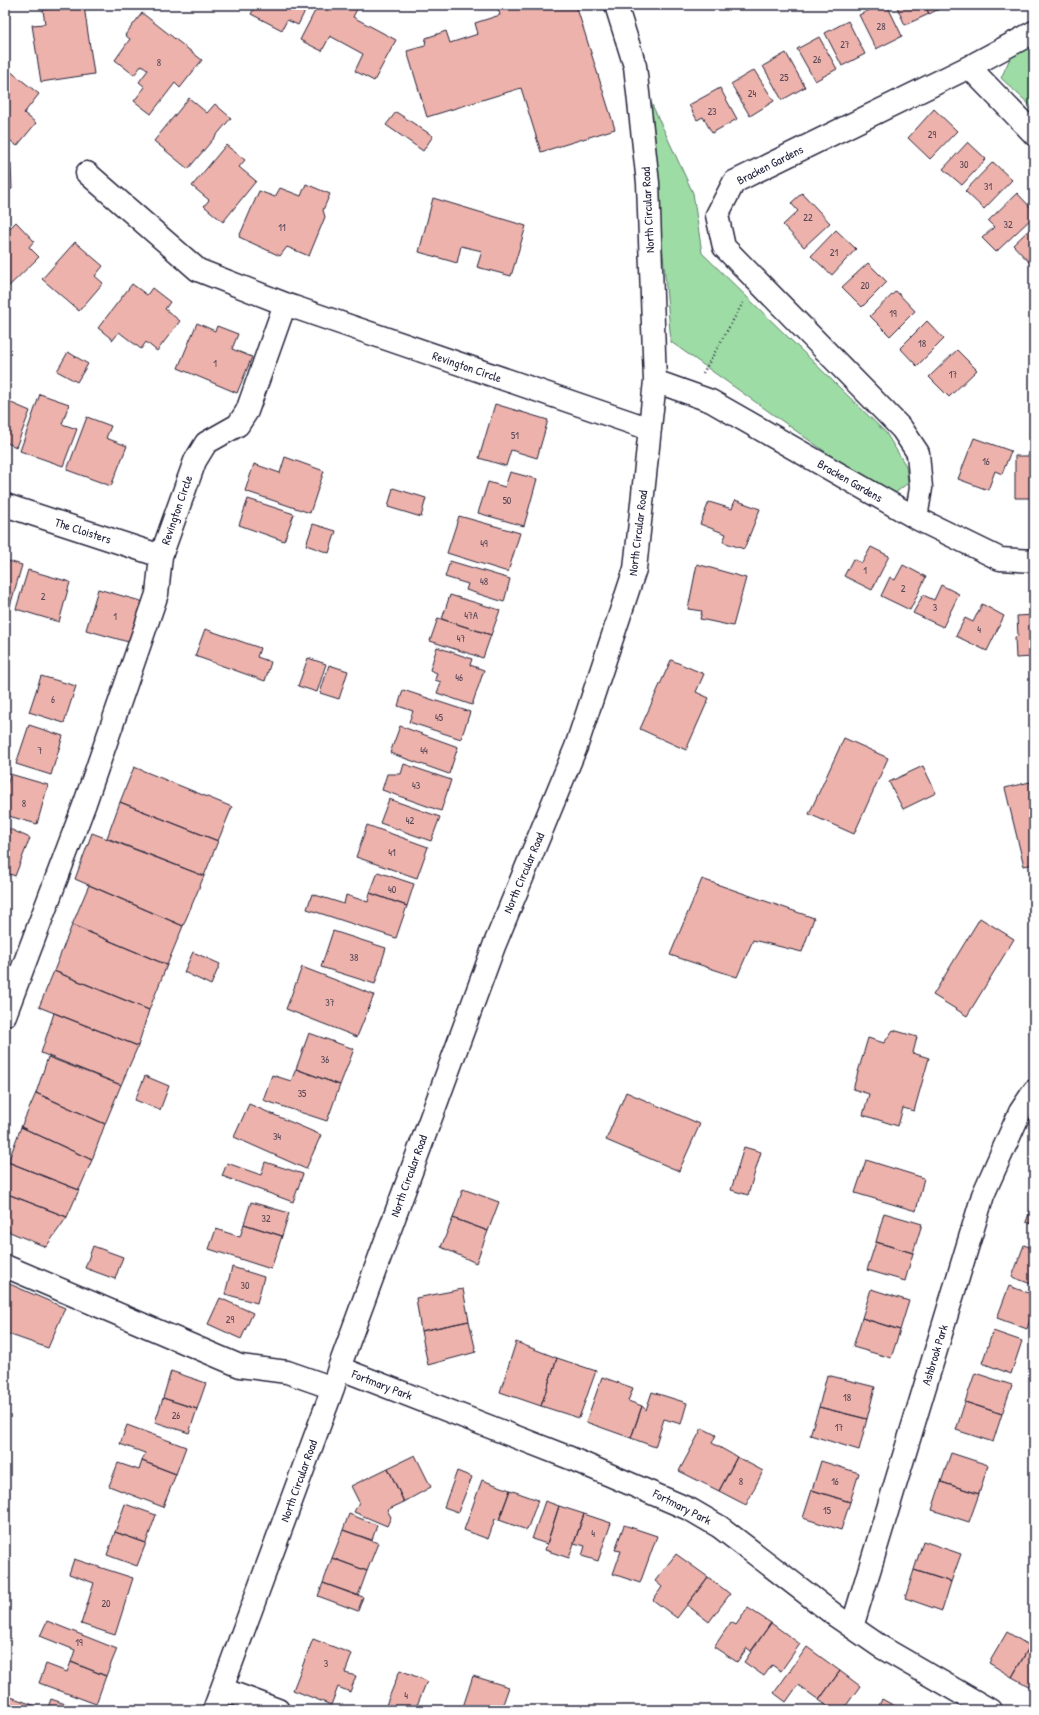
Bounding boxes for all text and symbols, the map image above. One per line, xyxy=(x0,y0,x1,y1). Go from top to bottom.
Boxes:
house number: 28 xyxy=(876,20,886,33)
house number: 27 xyxy=(840,38,850,51)
house number: 26 xyxy=(813,53,821,66)
house number: 8 xyxy=(157,56,161,69)
house number: 25 xyxy=(780,71,789,84)
house number: 24 xyxy=(748,87,756,100)
house number: 23 xyxy=(707,105,717,118)
house number: 29 xyxy=(928,128,937,141)
street label: Bracken Gardens xyxy=(734,140,806,189)
house number: 30 xyxy=(960,158,969,171)
street label: North Circular Road xyxy=(637,166,658,253)
house number: 31 xyxy=(984,180,992,193)
house number: 22 xyxy=(803,211,813,224)
house number: 32 xyxy=(1003,218,1013,231)
house number: 11 xyxy=(278,221,286,234)
house number: 21 xyxy=(830,246,839,259)
house number: 20 xyxy=(860,279,870,292)
house number: 19 xyxy=(889,307,897,320)
house number: 18 xyxy=(918,337,926,350)
street label: Revington Circle xyxy=(430,347,504,386)
house number: 1 xyxy=(213,357,217,370)
house number: 17 xyxy=(949,368,957,381)
house number: 51 xyxy=(511,429,519,442)
street label: Bracken Gardens xyxy=(815,455,886,506)
house number: 16 xyxy=(982,455,990,468)
street label: Revington Circle xyxy=(157,473,196,547)
street label: North Circular Road xyxy=(624,489,651,577)
house number: 50 xyxy=(503,494,512,507)
street label: The Cloisters xyxy=(53,513,114,548)
house number: 49 xyxy=(480,537,488,550)
house number: 1 xyxy=(863,564,867,577)
house number: 48 xyxy=(480,575,488,588)
house number: 2 xyxy=(901,582,906,595)
house number: 2 xyxy=(41,590,46,603)
house number: 3 xyxy=(933,601,938,614)
house number: 47A xyxy=(464,609,478,622)
house number: 1 xyxy=(113,610,117,623)
house number: 4 xyxy=(977,623,981,636)
house number: 47 xyxy=(457,632,465,645)
house number: 46 xyxy=(455,671,463,684)
house number: 6 xyxy=(51,693,55,706)
house number: 45 xyxy=(435,711,444,724)
house number: 7 xyxy=(38,744,43,757)
house number: 44 xyxy=(420,744,428,757)
house number: 43 xyxy=(412,779,421,792)
house number: 8 xyxy=(22,797,26,810)
house number: 42 xyxy=(406,814,415,827)
street label: North Circular Road xyxy=(499,830,548,916)
house number: 41 xyxy=(388,846,396,859)
house number: 40 xyxy=(388,883,397,896)
house number: 38 xyxy=(350,951,358,964)
house number: 37 xyxy=(325,996,335,1009)
house number: 36 xyxy=(321,1053,329,1066)
house number: 35 xyxy=(298,1087,307,1100)
house number: 34 xyxy=(273,1130,281,1143)
street label: North Circular Road xyxy=(386,1132,431,1219)
house number: 32 xyxy=(261,1212,271,1225)
house number: 30 xyxy=(241,1279,250,1292)
house number: 29 xyxy=(226,1313,235,1326)
street label: Ashbrook Park xyxy=(917,1322,952,1387)
street label: Fortmary Park xyxy=(349,1365,415,1404)
house number: 18 xyxy=(843,1391,851,1404)
house number: 26 xyxy=(172,1409,180,1422)
house number: 17 xyxy=(835,1421,843,1434)
street label: North Circular Road xyxy=(276,1437,321,1524)
house number: 8 xyxy=(739,1475,743,1488)
house number: 16 xyxy=(831,1475,839,1488)
street label: Fortmary Park xyxy=(649,1484,714,1529)
house number: 15 xyxy=(823,1504,832,1517)
house number: 4 xyxy=(591,1527,595,1540)
house number: 20 xyxy=(101,1597,111,1610)
house number: 19 xyxy=(75,1636,83,1649)
house number: 3 xyxy=(324,1657,329,1670)
house number: 4 xyxy=(404,1689,408,1702)

